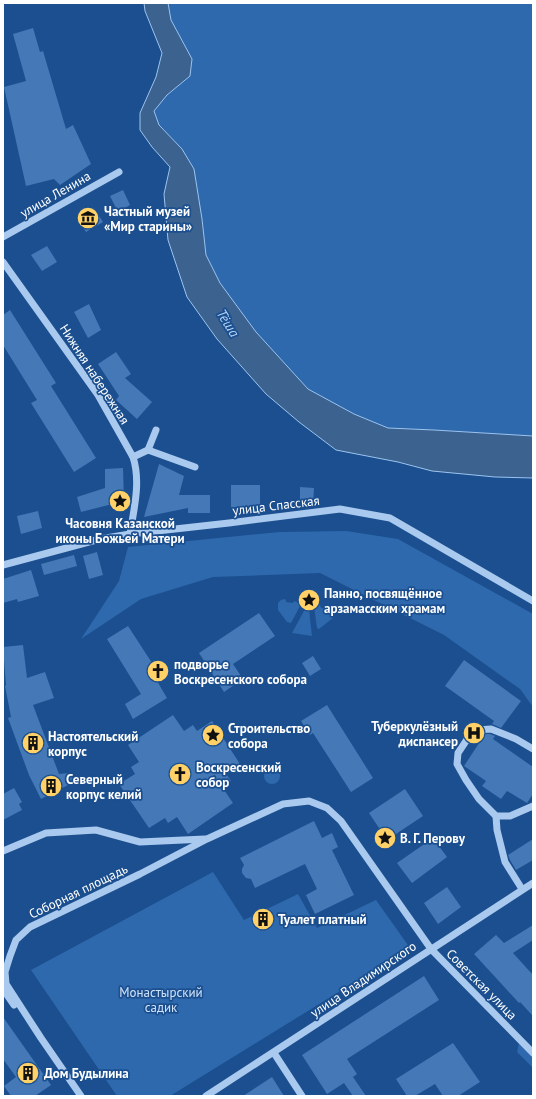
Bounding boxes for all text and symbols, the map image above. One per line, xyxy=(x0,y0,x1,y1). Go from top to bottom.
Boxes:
street label: улица Ленина xyxy=(17,167,94,221)
place label: Частный музей «Мир старины» xyxy=(104,203,192,235)
museum icon: Частный музей «Мир старины» xyxy=(75,205,101,231)
water label: Тёша xyxy=(213,306,244,340)
street label: Нижняя набережная xyxy=(56,321,133,428)
place icon: Часовня Казанской иконы Божьей Матери xyxy=(107,488,133,514)
street label: улица Спасская xyxy=(232,492,321,519)
place label: Часовня Казанской иконы Божьей Матери xyxy=(55,515,185,547)
place label: Панно, посвящённое арзамасским храмам xyxy=(324,585,445,617)
place icon: Панно, посвящённое арзамасским храмам xyxy=(296,587,322,613)
place label: подворье Воскресенского собора xyxy=(174,656,307,688)
church icon: подворье Воскресенского собора xyxy=(145,658,171,684)
place label: Туберкулёзный диспансер xyxy=(371,718,458,750)
place label: Строительство собора xyxy=(228,720,310,752)
hospital icon: Туберкулёзный диспансер xyxy=(461,720,487,746)
place icon: Строительство собора xyxy=(200,722,226,748)
place label: Настоятельский корпус xyxy=(48,728,138,760)
building icon: Настоятельский корпус xyxy=(20,730,46,756)
place label: Воскресенский собор xyxy=(196,759,281,791)
church icon: Воскресенский собор xyxy=(167,761,193,787)
place label: Северный корпус келий xyxy=(66,771,142,803)
building icon: Северный корпус келий xyxy=(38,773,64,799)
place icon: В. Г. Перову xyxy=(372,825,398,851)
place label: В. Г. Перову xyxy=(400,830,466,847)
street label: Соборная площадь xyxy=(26,860,130,923)
building icon: Туалет платный xyxy=(250,906,276,932)
place label: Туалет платный xyxy=(278,911,367,928)
street label: улица Владимирского xyxy=(307,938,420,1021)
street label: Советская улица xyxy=(443,945,521,1023)
park label: Монастырский садик xyxy=(119,984,203,1016)
building icon: Дом Будылина xyxy=(15,1060,41,1086)
place label: Дом Будылина xyxy=(44,1065,129,1082)

